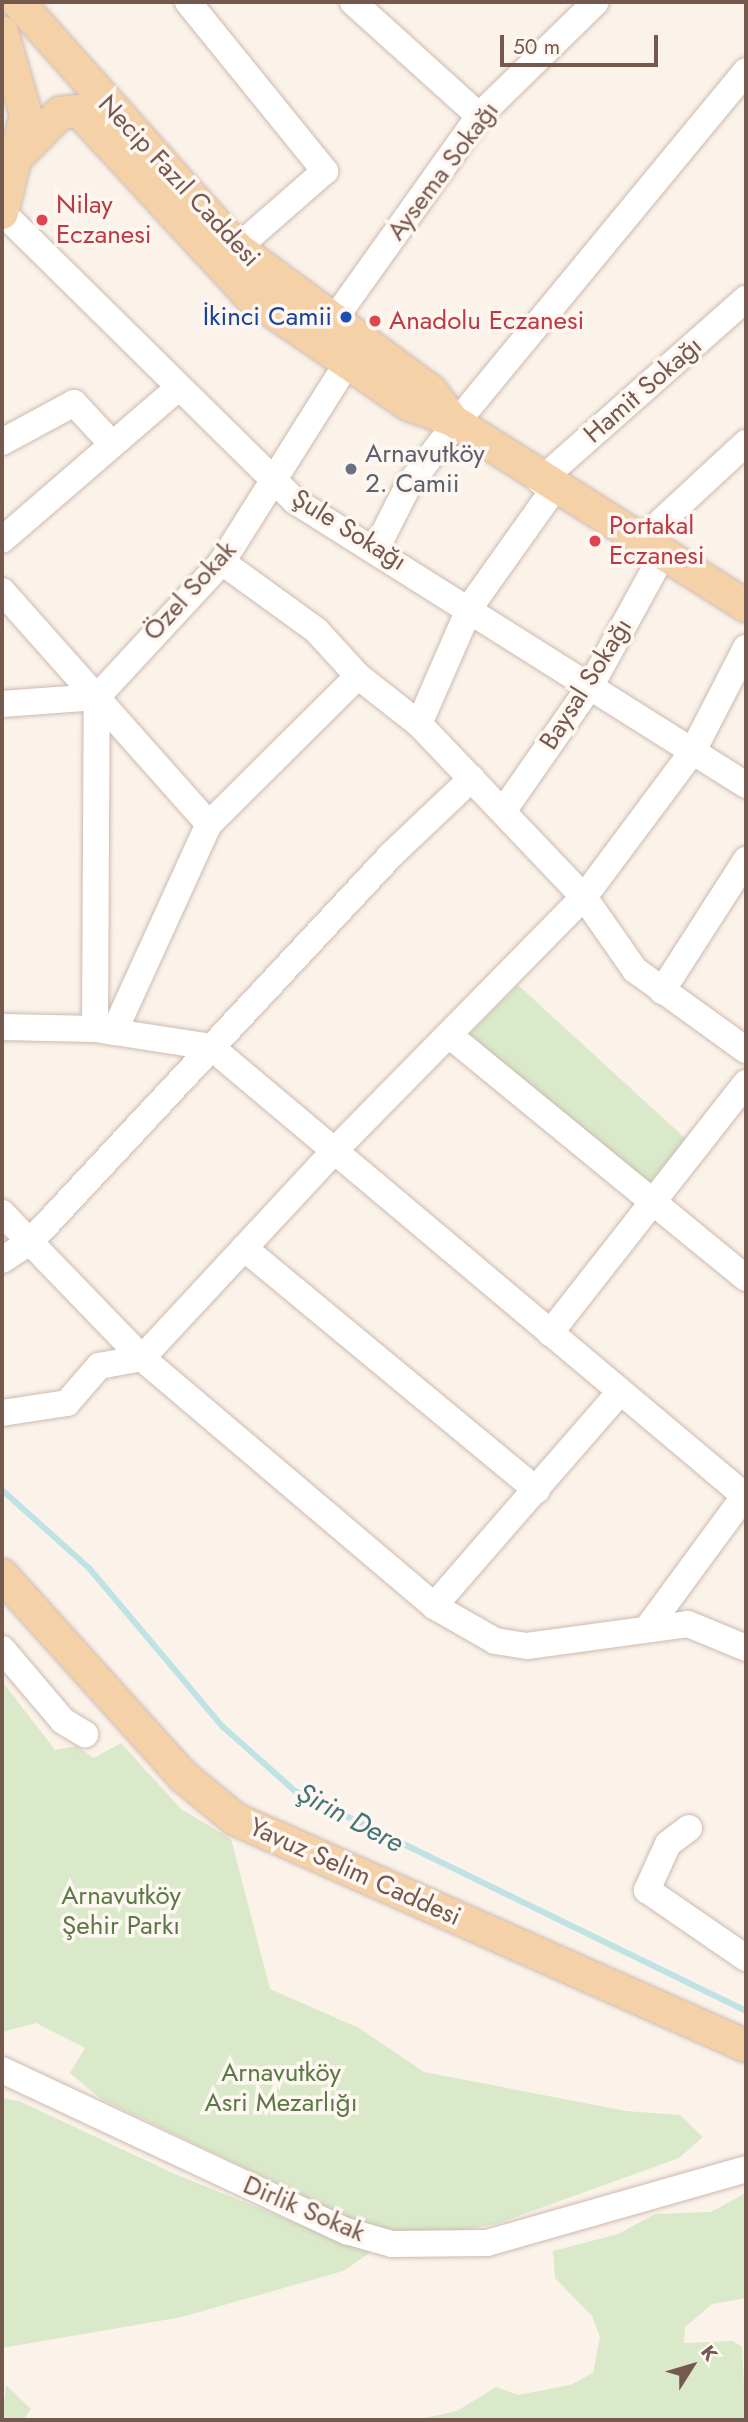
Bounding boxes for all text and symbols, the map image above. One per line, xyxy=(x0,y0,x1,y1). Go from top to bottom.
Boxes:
scale bar xyxy=(503,21,660,65)
text: 50 m xyxy=(513,32,560,62)
street label: Necip Fazıl Caddesi xyxy=(91,89,267,273)
street label: Aysema Sokağı xyxy=(381,95,505,247)
place label: Nilay Eczanesi xyxy=(56,189,151,250)
marker: Nilay Eczanesi xyxy=(34,212,50,228)
place label: İkinci Camii xyxy=(203,301,332,333)
place label: Anadolu Eczanesi xyxy=(389,305,584,337)
marker: İkinci Camii xyxy=(338,309,354,325)
marker: Anadolu Eczanesi xyxy=(367,313,383,329)
street label: Hamit Sokağı xyxy=(578,330,708,450)
place label: Arnavutköy 2. Camii xyxy=(365,438,485,500)
marker: Arnavutköy 2. Camii xyxy=(343,461,359,477)
street label: Şule Sokağı xyxy=(286,483,412,577)
place label: Portakal Eczanesi xyxy=(609,510,704,572)
marker: Portakal Eczanesi xyxy=(587,533,603,549)
street label: Özel Sokak xyxy=(137,535,243,647)
street label: Baysal Sokağı xyxy=(533,613,639,755)
water label: Şirin Dere xyxy=(291,1776,409,1860)
street label: Yavuz Selim Caddesi xyxy=(244,1811,466,1933)
park label: Arnavutköy Şehir Parkı xyxy=(61,1880,181,1941)
park label: Arnavutköy Asri Mezarlığı xyxy=(205,2057,357,2118)
street label: Dirlik Sokak xyxy=(238,2169,370,2249)
north arrow xyxy=(657,2331,727,2401)
text: K xyxy=(694,2340,724,2366)

